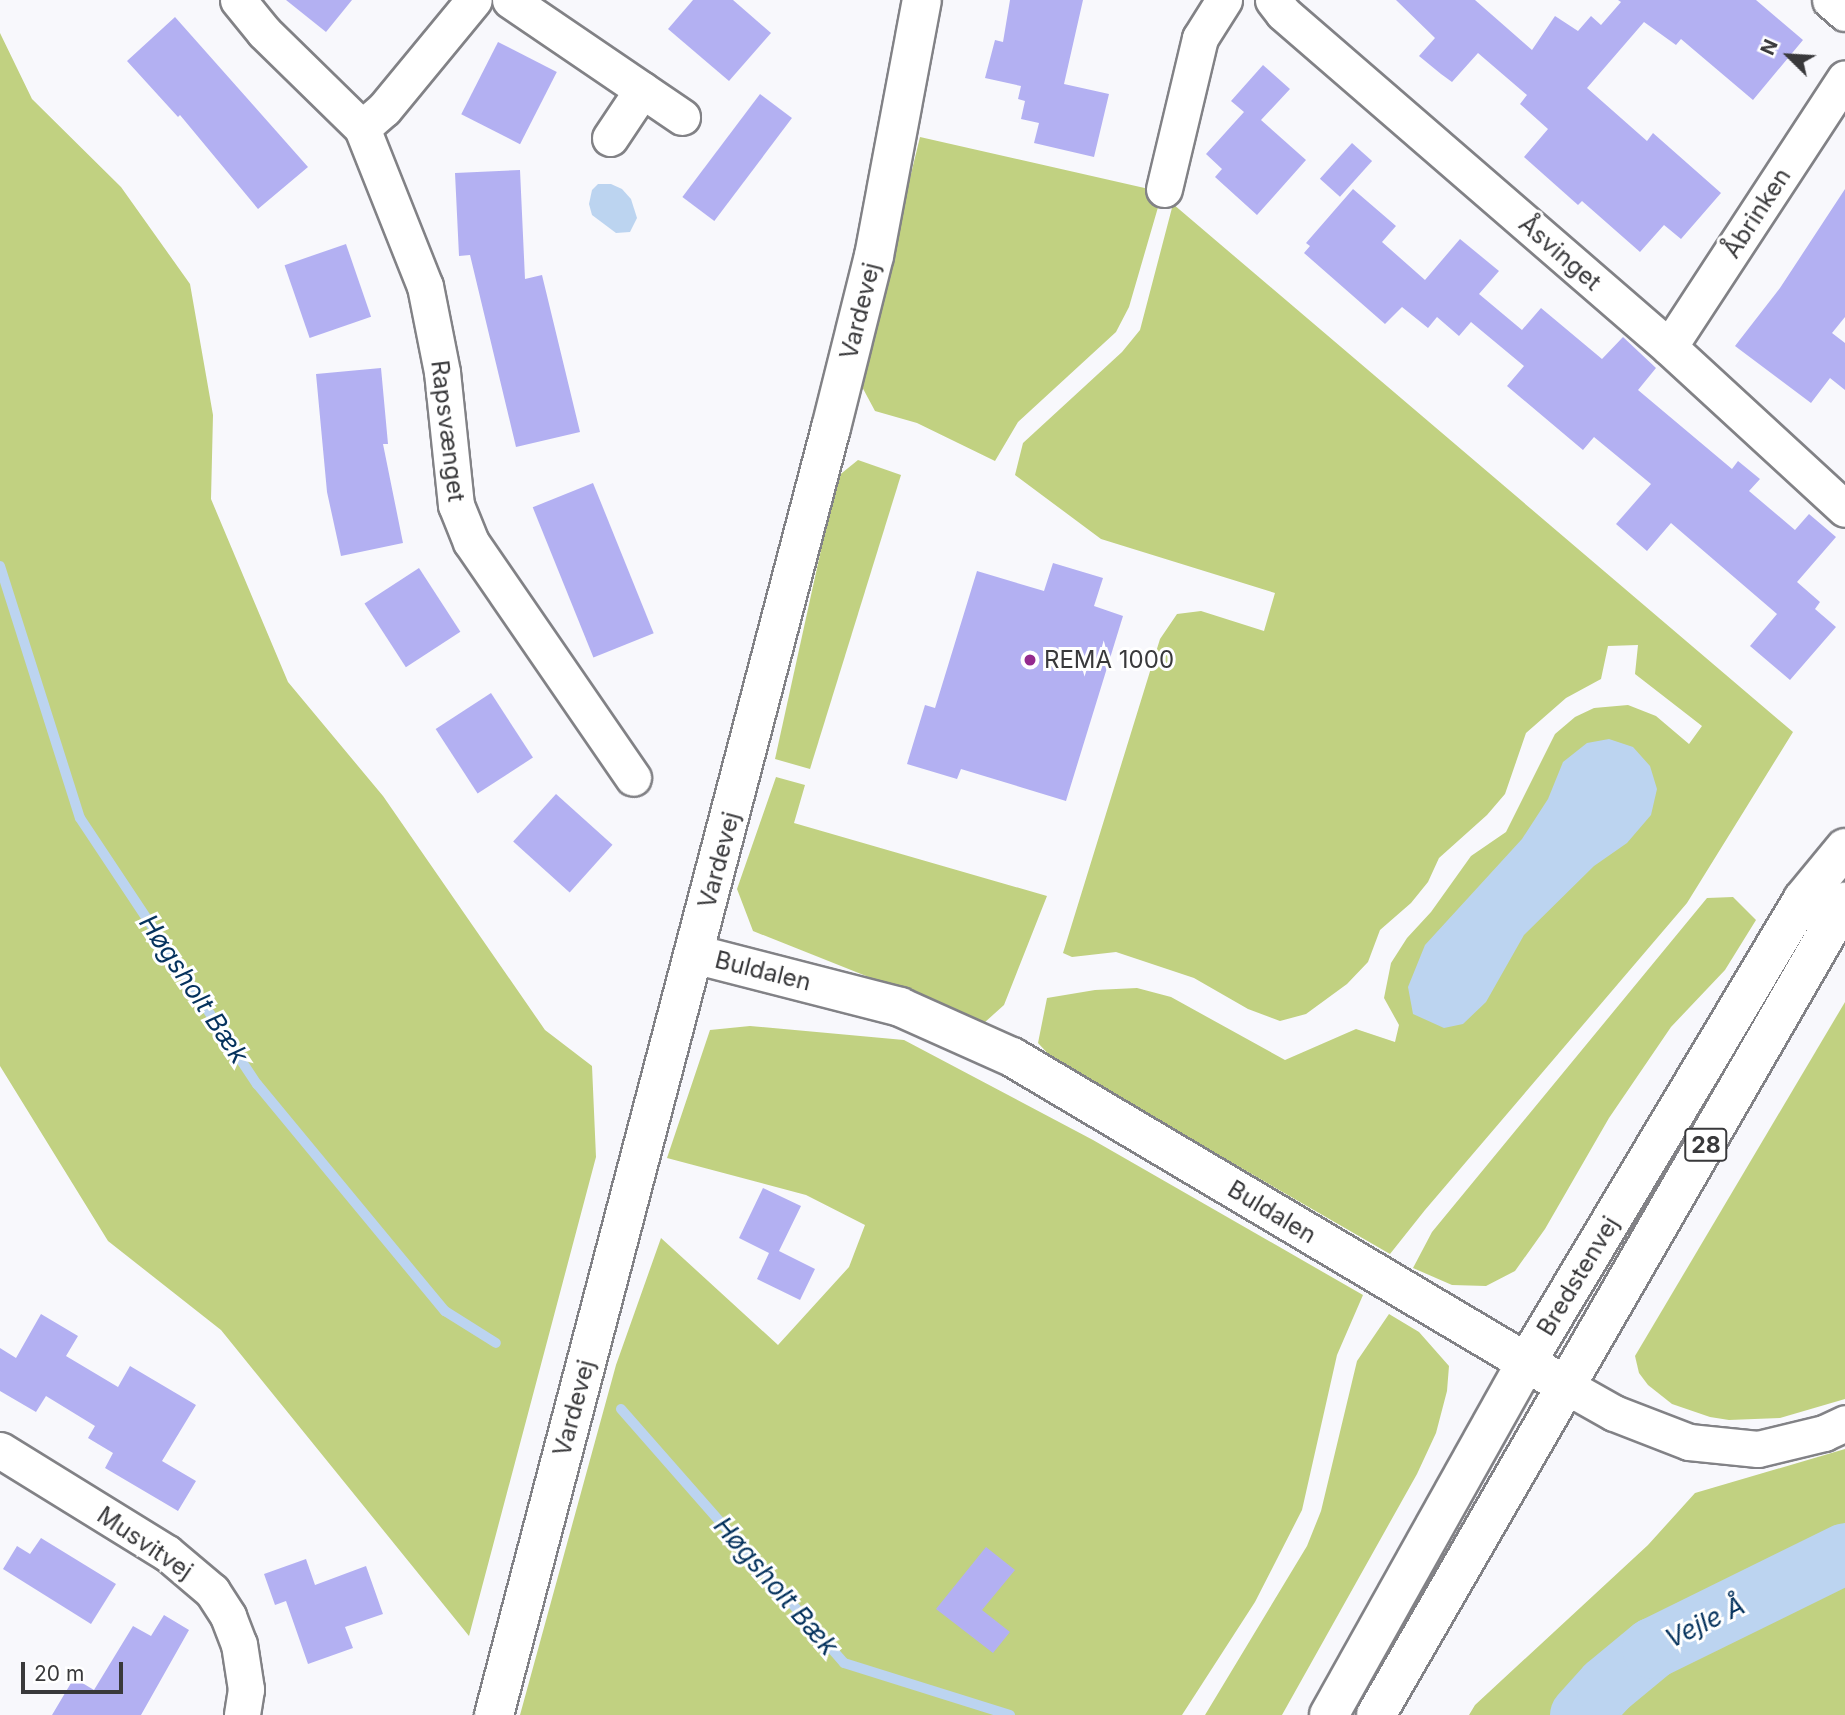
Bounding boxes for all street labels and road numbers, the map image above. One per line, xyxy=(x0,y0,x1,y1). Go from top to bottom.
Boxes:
street label: Åbrinken xyxy=(1717,163,1797,263)
street label: Åsvinget xyxy=(1513,210,1607,296)
street label: Vardevej xyxy=(834,260,886,362)
street label: Rapsvænget xyxy=(425,359,471,503)
street label: Vardevej xyxy=(692,809,746,911)
street label: Buldalen xyxy=(712,945,814,997)
road number: 28 xyxy=(1683,1126,1729,1164)
street label: Buldalen xyxy=(1223,1174,1321,1250)
street label: Bredstenvej xyxy=(1531,1211,1625,1341)
street label: Vardevej xyxy=(547,1357,601,1459)
street label: Musvitvej xyxy=(92,1501,198,1585)

